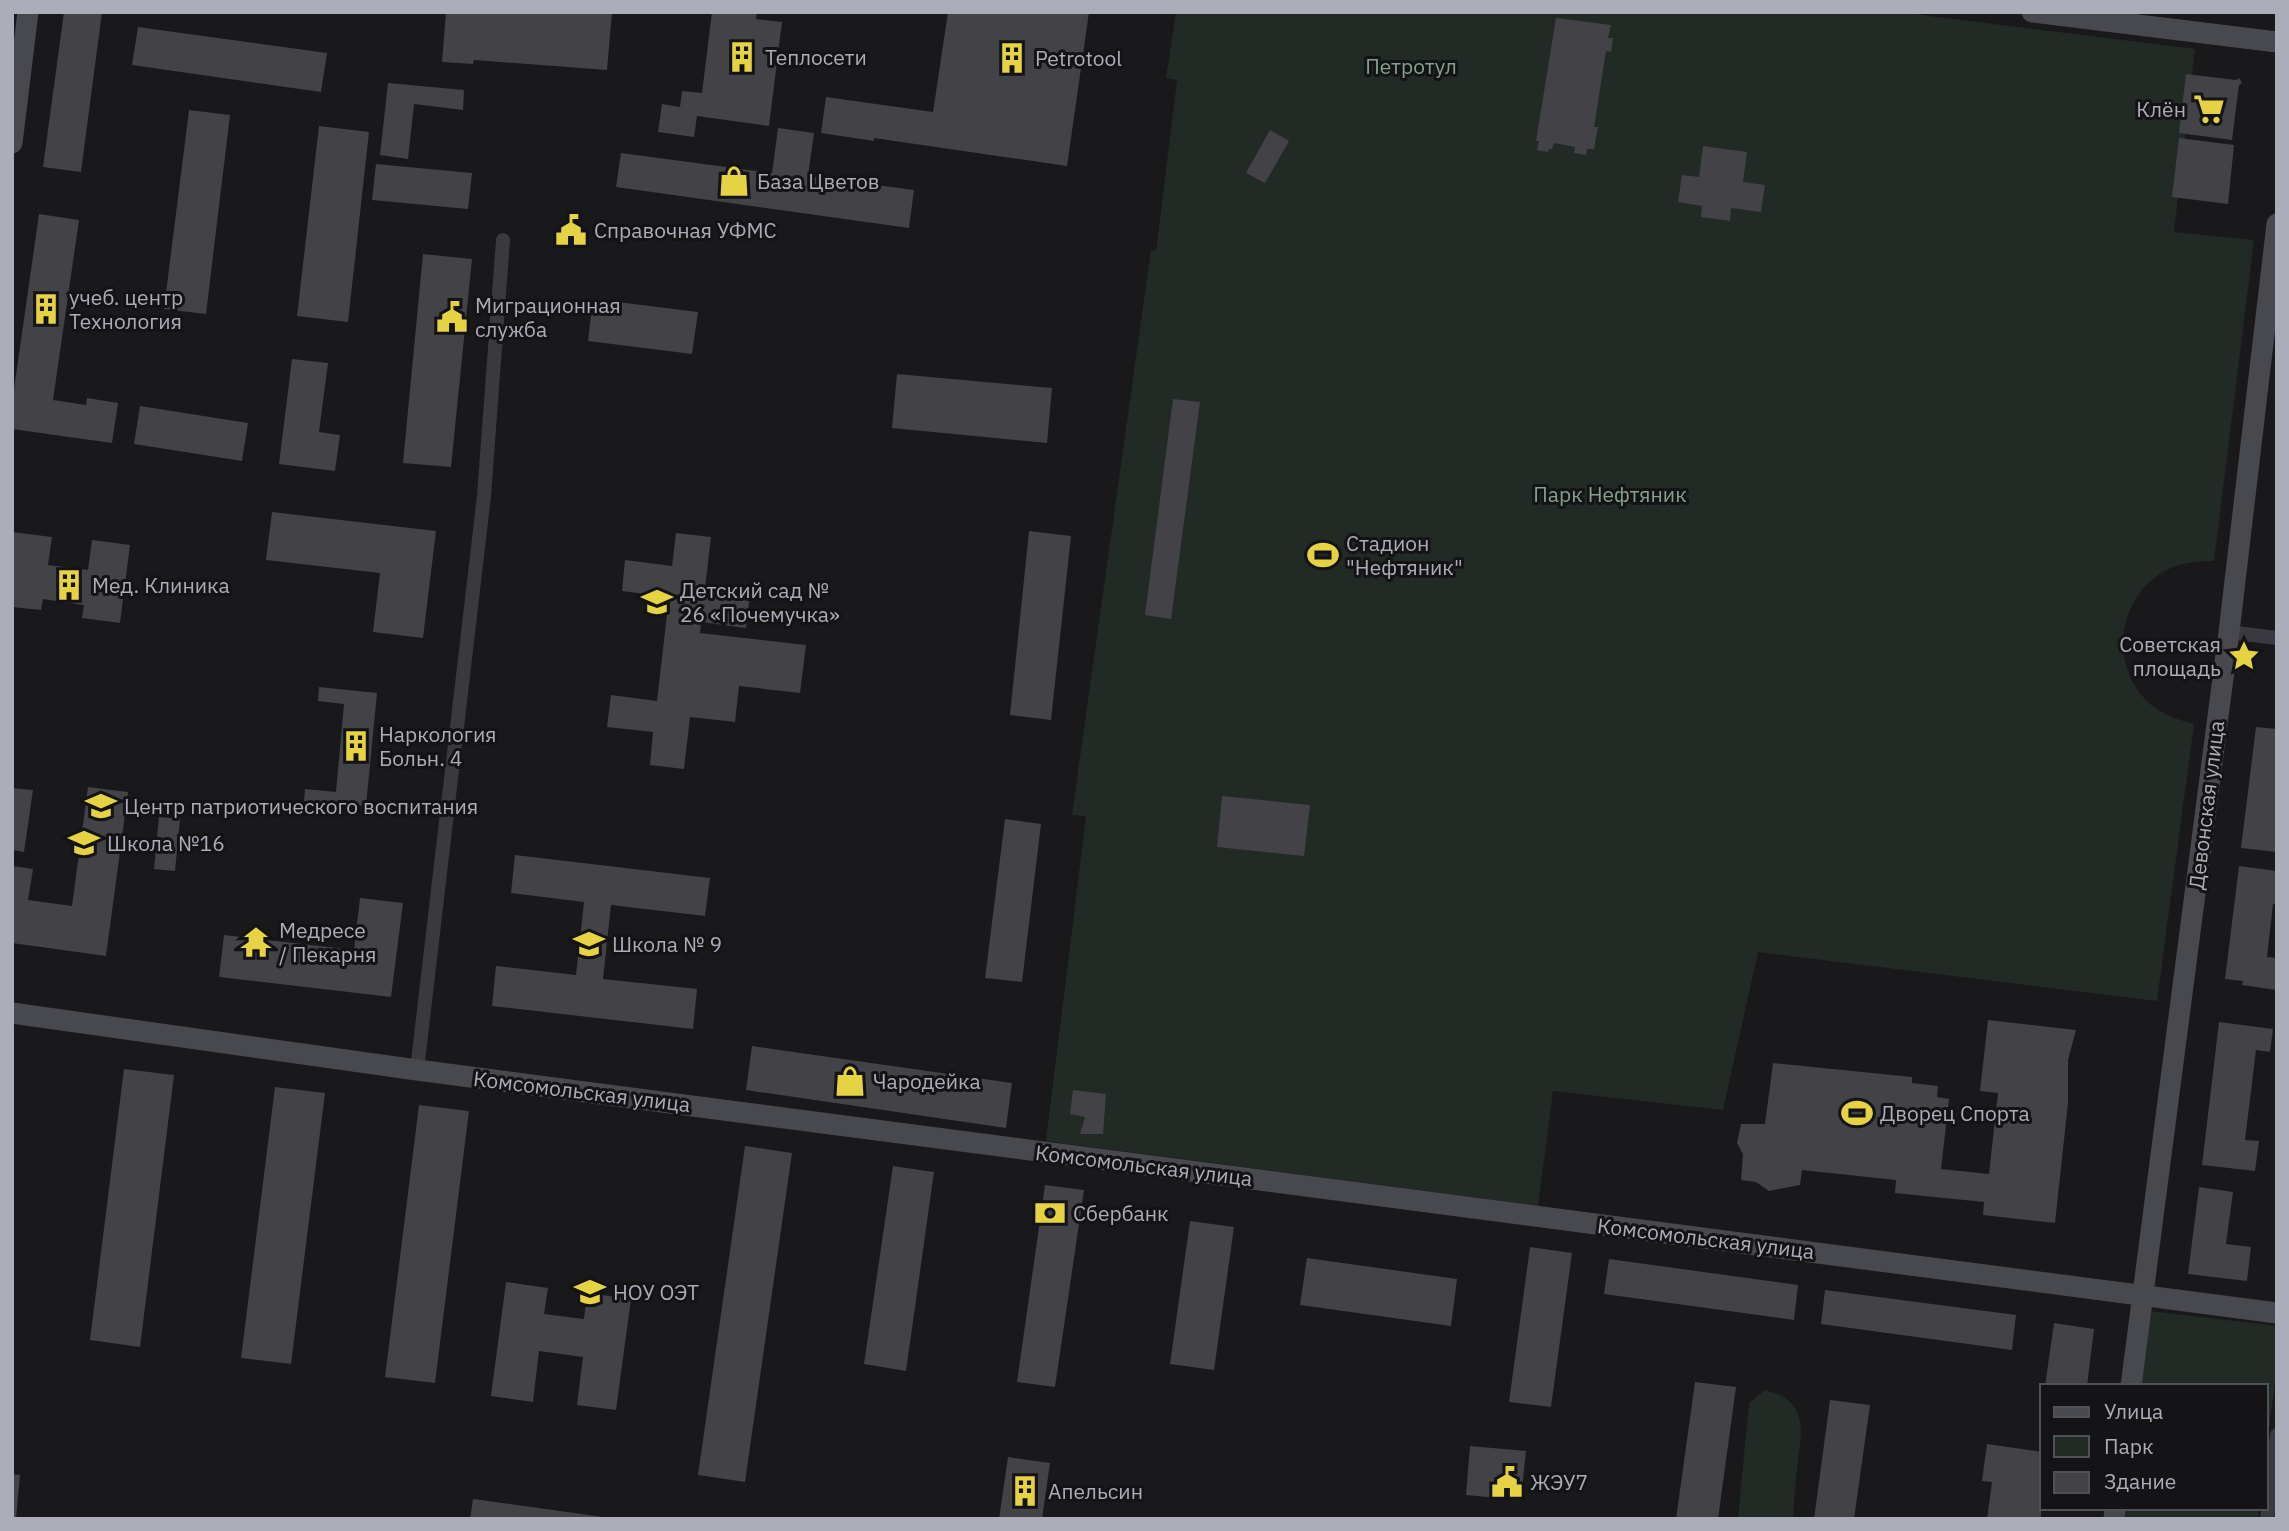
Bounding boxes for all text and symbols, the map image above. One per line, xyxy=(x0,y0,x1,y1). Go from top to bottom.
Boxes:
building icon: Теплосети xyxy=(725,40,759,74)
building icon: Petrotool xyxy=(995,41,1029,75)
place label: Теплосети xyxy=(765,43,867,71)
place label: Petrotool xyxy=(1035,44,1122,72)
park label: Петротул xyxy=(1365,52,1457,80)
supermarket icon: Клён xyxy=(2192,92,2226,126)
place label: Клён xyxy=(2136,95,2186,123)
shop icon: База Цветов xyxy=(717,164,751,198)
place label: База Цветов xyxy=(757,167,880,195)
public building icon: Справочная УФМС xyxy=(554,213,588,247)
place label: Справочная УФМС xyxy=(594,216,777,244)
place label: учеб. центр Технология xyxy=(69,283,183,335)
place label: Миграционная служба xyxy=(475,291,621,343)
building icon: учеб. центр Технология xyxy=(29,292,63,326)
public building icon: Миграционная служба xyxy=(435,300,469,334)
park label: Парк Нефтяник xyxy=(1533,480,1687,508)
place label: Стадион "Нефтяник" xyxy=(1346,529,1463,581)
sports icon: Стадион "Нефтяник" xyxy=(1306,538,1340,572)
building icon: Мед. Клиника xyxy=(52,568,86,602)
place label: Мед. Клиника xyxy=(92,571,230,599)
place label: Детский сад № 26 «Почемучка» xyxy=(680,576,840,628)
school or university icon: Детский сад № 26 «Почемучка» xyxy=(640,585,674,619)
place label: Советская площадь xyxy=(2119,630,2221,682)
place icon: Советская площадь xyxy=(2227,639,2261,673)
street label: Девонская улица xyxy=(2182,719,2230,891)
place label: Наркология Больн. 4 xyxy=(379,720,496,772)
building icon: Наркология Больн. 4 xyxy=(339,729,373,763)
school or university icon: Центр патриотического воспитания xyxy=(84,789,118,823)
place label: Центр патриотического воспитания xyxy=(124,792,478,820)
school or university icon: Школа №16 xyxy=(67,826,101,860)
place label: Школа №16 xyxy=(107,829,225,857)
place label: Медресе / Пекарня xyxy=(279,916,376,968)
temple icon: Медресе / Пекарня xyxy=(239,925,273,959)
school or university icon: Школа № 9 xyxy=(572,927,606,961)
place label: Школа № 9 xyxy=(612,930,722,958)
street label: Комсомольская улица xyxy=(472,1064,692,1118)
shop icon: Чародейка xyxy=(833,1064,867,1098)
place label: Чародейка xyxy=(873,1067,981,1095)
sports icon: Дворец Спорта xyxy=(1840,1096,1874,1130)
place label: Дворец Спорта xyxy=(1880,1099,2030,1127)
street label: Комсомольская улица xyxy=(1034,1138,1254,1192)
bank icon: Сбербанк xyxy=(1033,1196,1067,1230)
place label: Сбербанк xyxy=(1073,1199,1169,1227)
street label: Комсомольская улица xyxy=(1596,1211,1816,1265)
school or university icon: НОУ ОЭТ xyxy=(573,1275,607,1309)
place label: НОУ ОЭТ xyxy=(613,1278,699,1306)
legend xyxy=(2040,1384,2268,1510)
text: Улица xyxy=(2104,1397,2163,1425)
text: Парк xyxy=(2104,1432,2154,1460)
public building icon: ЖЭУ7 xyxy=(1490,1465,1524,1499)
text: Здание xyxy=(2104,1467,2176,1495)
place label: ЖЭУ7 xyxy=(1530,1468,1588,1496)
building icon: Апельсин xyxy=(1008,1474,1042,1508)
place label: Апельсин xyxy=(1048,1477,1143,1505)

